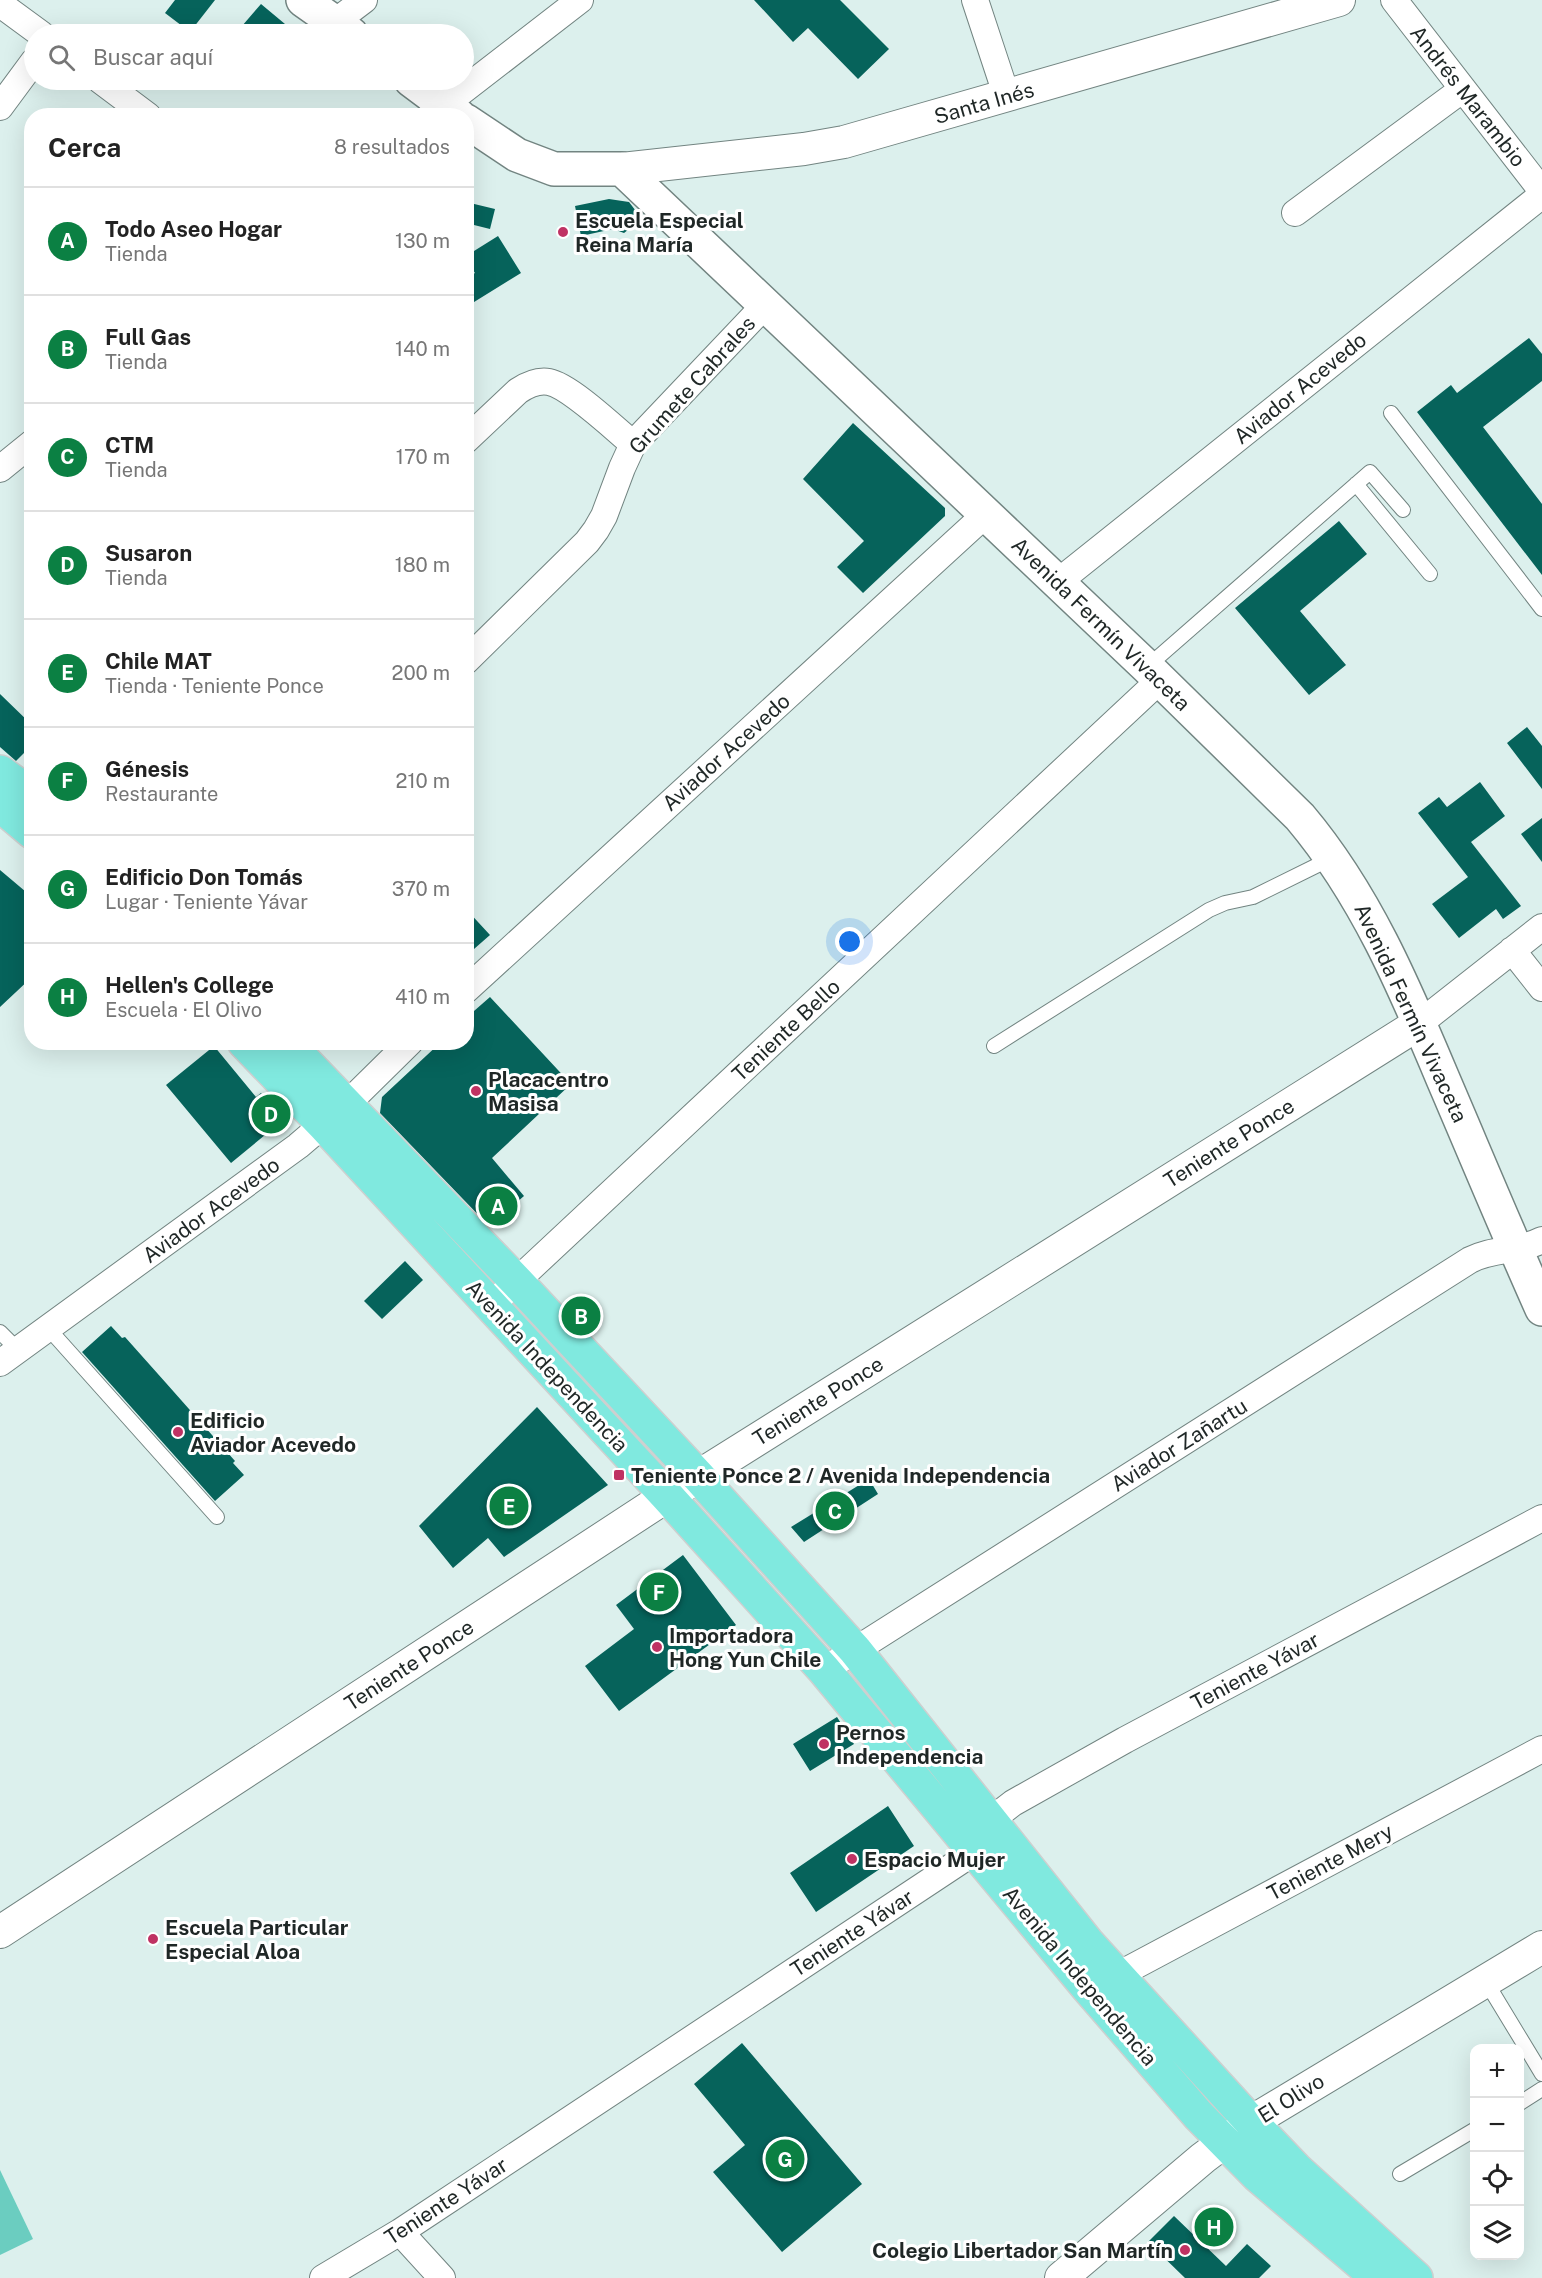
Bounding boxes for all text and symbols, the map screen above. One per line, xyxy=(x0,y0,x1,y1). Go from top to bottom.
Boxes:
street label: Andrés Marambio xyxy=(1405,20,1531,172)
search box xyxy=(24,24,474,90)
icon: search xyxy=(45,41,78,74)
text: Buscar aquí xyxy=(93,44,213,70)
street label: Santa Inés xyxy=(931,77,1037,129)
text: Cerca xyxy=(48,132,121,163)
text: 8 resultados xyxy=(334,135,450,159)
place label: Escuela Especial Reina María xyxy=(575,208,744,257)
text: Todo Aseo Hogar xyxy=(105,216,282,242)
marker: Escuela Especial Reina María xyxy=(556,225,570,239)
text: A xyxy=(60,229,75,253)
text: 130 m xyxy=(395,229,450,253)
text: Tienda xyxy=(105,242,168,266)
street label: Grumete Cabrales xyxy=(624,311,760,459)
text: Full Gas xyxy=(105,324,191,350)
street label: Aviador Acevedo xyxy=(1229,327,1371,449)
text: B xyxy=(61,337,74,361)
text: 140 m xyxy=(395,337,450,361)
text: Tienda xyxy=(105,350,168,374)
text: CTM xyxy=(105,432,154,458)
text: C xyxy=(60,445,75,469)
text: 170 m xyxy=(396,445,450,469)
text: Tienda xyxy=(105,458,168,482)
street label: Avenida Fermín Vivaceta xyxy=(1006,532,1196,716)
text: Susaron xyxy=(105,540,192,566)
text: D xyxy=(60,553,75,577)
text: 180 m xyxy=(395,553,450,577)
text: Tienda xyxy=(105,566,168,590)
text: Chile MAT xyxy=(105,648,212,674)
text: E xyxy=(61,661,74,685)
text: 200 m xyxy=(392,661,450,685)
text: Tienda · Teniente Ponce xyxy=(105,674,324,698)
street label: Aviador Acevedo xyxy=(657,688,795,816)
text: Génesis xyxy=(105,756,189,782)
text: F xyxy=(61,769,74,793)
text: 210 m xyxy=(396,769,450,793)
text: Restaurante xyxy=(105,782,218,806)
text: Edificio Don Tomás xyxy=(105,864,303,890)
text: G xyxy=(60,877,75,901)
text: 370 m xyxy=(392,877,450,901)
text: Lugar · Teniente Yávar xyxy=(105,890,308,914)
street label: Avenida Fermín Vivaceta xyxy=(1349,900,1473,1126)
your location xyxy=(835,927,864,956)
text: Hellen's College xyxy=(105,972,274,998)
street label: Teniente Bello xyxy=(727,974,845,1086)
text: H xyxy=(60,985,75,1009)
text: 410 m xyxy=(395,985,450,1009)
text: Escuela · El Olivo xyxy=(105,998,262,1022)
place label: Placacentro Masisa xyxy=(488,1067,609,1116)
marker: Placacentro Masisa xyxy=(469,1084,483,1098)
pin: D xyxy=(252,1092,290,1136)
street label: Teniente Ponce xyxy=(1159,1093,1299,1193)
street label: Aviador Acevedo xyxy=(138,1152,284,1268)
pin: A xyxy=(478,1184,518,1228)
street label: Avenida Independencia xyxy=(461,1275,633,1457)
pin: B xyxy=(562,1294,600,1338)
street label: Teniente Ponce xyxy=(748,1351,888,1451)
street label: Aviador Zañartu xyxy=(1106,1393,1252,1497)
place label: Edificio Aviador Acevedo xyxy=(190,1408,356,1457)
marker: Edificio Aviador Acevedo xyxy=(171,1425,185,1439)
place label: Teniente Ponce 2 / Avenida Independencia xyxy=(631,1463,1050,1488)
marker: Teniente Ponce 2 / Avenida Independencia xyxy=(612,1468,626,1482)
pin: E xyxy=(490,1484,528,1528)
pin: C xyxy=(816,1488,854,1534)
pin: F xyxy=(640,1570,678,1614)
street label: Teniente Ponce xyxy=(340,1614,478,1716)
place label: Importadora Hong Yun Chile xyxy=(669,1623,821,1672)
street label: Teniente Yávar xyxy=(1187,1627,1323,1715)
marker: Importadora Hong Yun Chile xyxy=(650,1640,664,1654)
place label: Pernos Independencia xyxy=(836,1720,983,1769)
marker: Pernos Independencia xyxy=(817,1737,831,1751)
street label: Teniente Mery xyxy=(1263,1818,1397,1906)
place label: Espacio Mujer xyxy=(864,1847,1006,1872)
marker: Espacio Mujer xyxy=(845,1852,859,1866)
street label: Avenida Independencia xyxy=(998,1881,1162,2071)
street label: Teniente Yávar xyxy=(786,1884,918,1982)
place label: Escuela Particular Especial Aloa xyxy=(165,1915,349,1964)
marker: Escuela Particular Especial Aloa xyxy=(146,1932,160,1946)
map controls xyxy=(1470,2044,1524,2260)
button: + xyxy=(1470,2044,1524,2098)
street label: El Olivo xyxy=(1253,2068,1329,2128)
button: − xyxy=(1470,2098,1524,2152)
pin: G xyxy=(766,2136,804,2182)
street label: Teniente Yávar xyxy=(380,2152,512,2250)
button: locate xyxy=(1470,2152,1524,2206)
pin: H xyxy=(1194,2204,1234,2250)
button: layers xyxy=(1470,2206,1524,2260)
place label: Colegio Libertador San Martín xyxy=(872,2238,1173,2263)
marker: Colegio Libertador San Martín xyxy=(1178,2243,1192,2257)

